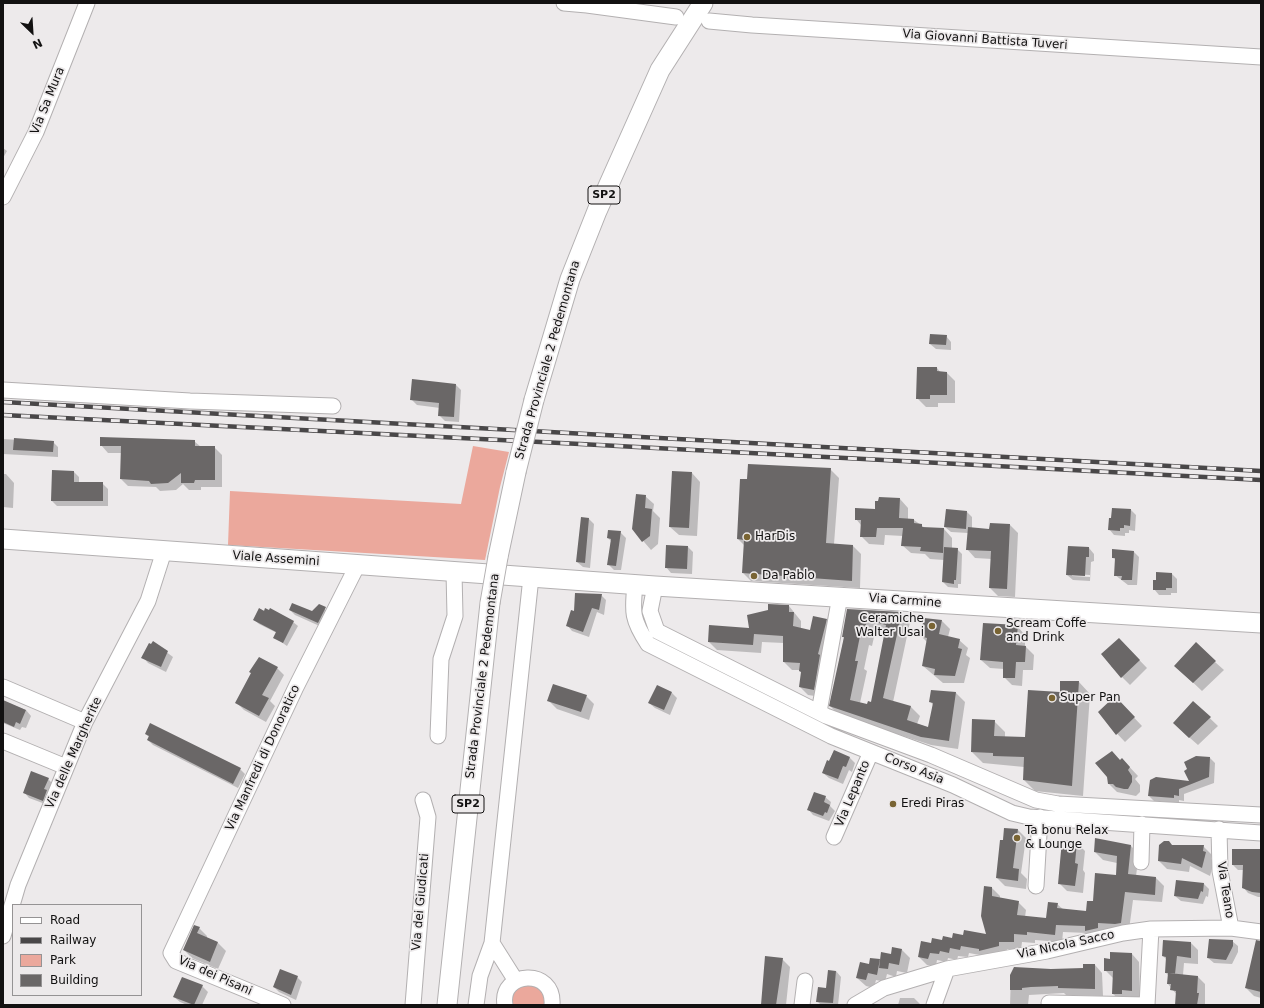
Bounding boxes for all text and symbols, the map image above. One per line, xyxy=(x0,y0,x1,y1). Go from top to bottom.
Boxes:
north arrow xyxy=(12,12,52,52)
street label: Via Giovanni Battista Tuveri xyxy=(902,27,1068,53)
text: N xyxy=(30,35,44,51)
street label: Via Sa Mura xyxy=(28,65,68,137)
road number: SP2 xyxy=(588,186,620,204)
street label: Strada Provinciale 2 Pedemontana xyxy=(513,259,583,461)
place label: HarDis xyxy=(755,530,795,544)
marker: HarDis xyxy=(742,532,752,542)
street label: Viale Assemini xyxy=(232,549,320,569)
place label: Da Pablo xyxy=(762,569,815,583)
marker: Da Pablo xyxy=(749,571,759,581)
street label: Strada Provinciale 2 Pedemontana xyxy=(463,573,503,779)
street label: Via Carmine xyxy=(868,591,942,611)
place label: Ceramiche Walter Usai xyxy=(856,612,924,640)
place label: Scream Coffe and Drink xyxy=(1006,617,1086,645)
marker: Ceramiche Walter Usai xyxy=(927,621,937,631)
marker: Scream Coffe and Drink xyxy=(993,626,1003,636)
street label: Via Manfredi di Donoratico xyxy=(223,683,303,833)
place label: Super Pan xyxy=(1060,691,1121,705)
marker: Super Pan xyxy=(1047,693,1057,703)
street label: Via delle Margherite xyxy=(43,695,105,811)
street label: Corso Asia xyxy=(882,750,946,788)
street label: Via Lepanto xyxy=(833,759,873,829)
road number: SP2 xyxy=(452,795,484,813)
place label: Eredi Piras xyxy=(901,797,964,811)
marker: Eredi Piras xyxy=(888,799,898,809)
place label: Ta bonu Relax & Lounge xyxy=(1025,824,1108,852)
marker: Ta bonu Relax & Lounge xyxy=(1012,833,1022,843)
street label: Via dei Giudicati xyxy=(410,853,432,951)
street label: Via Teano xyxy=(1213,861,1237,919)
legend xyxy=(12,904,142,996)
text: Road xyxy=(50,913,80,927)
street label: Via Nicola Sacco xyxy=(1016,928,1116,962)
text: Railway xyxy=(50,933,96,947)
text: Park xyxy=(50,953,76,967)
street label: Via dei Pisani xyxy=(176,953,254,999)
text: Building xyxy=(50,973,99,987)

